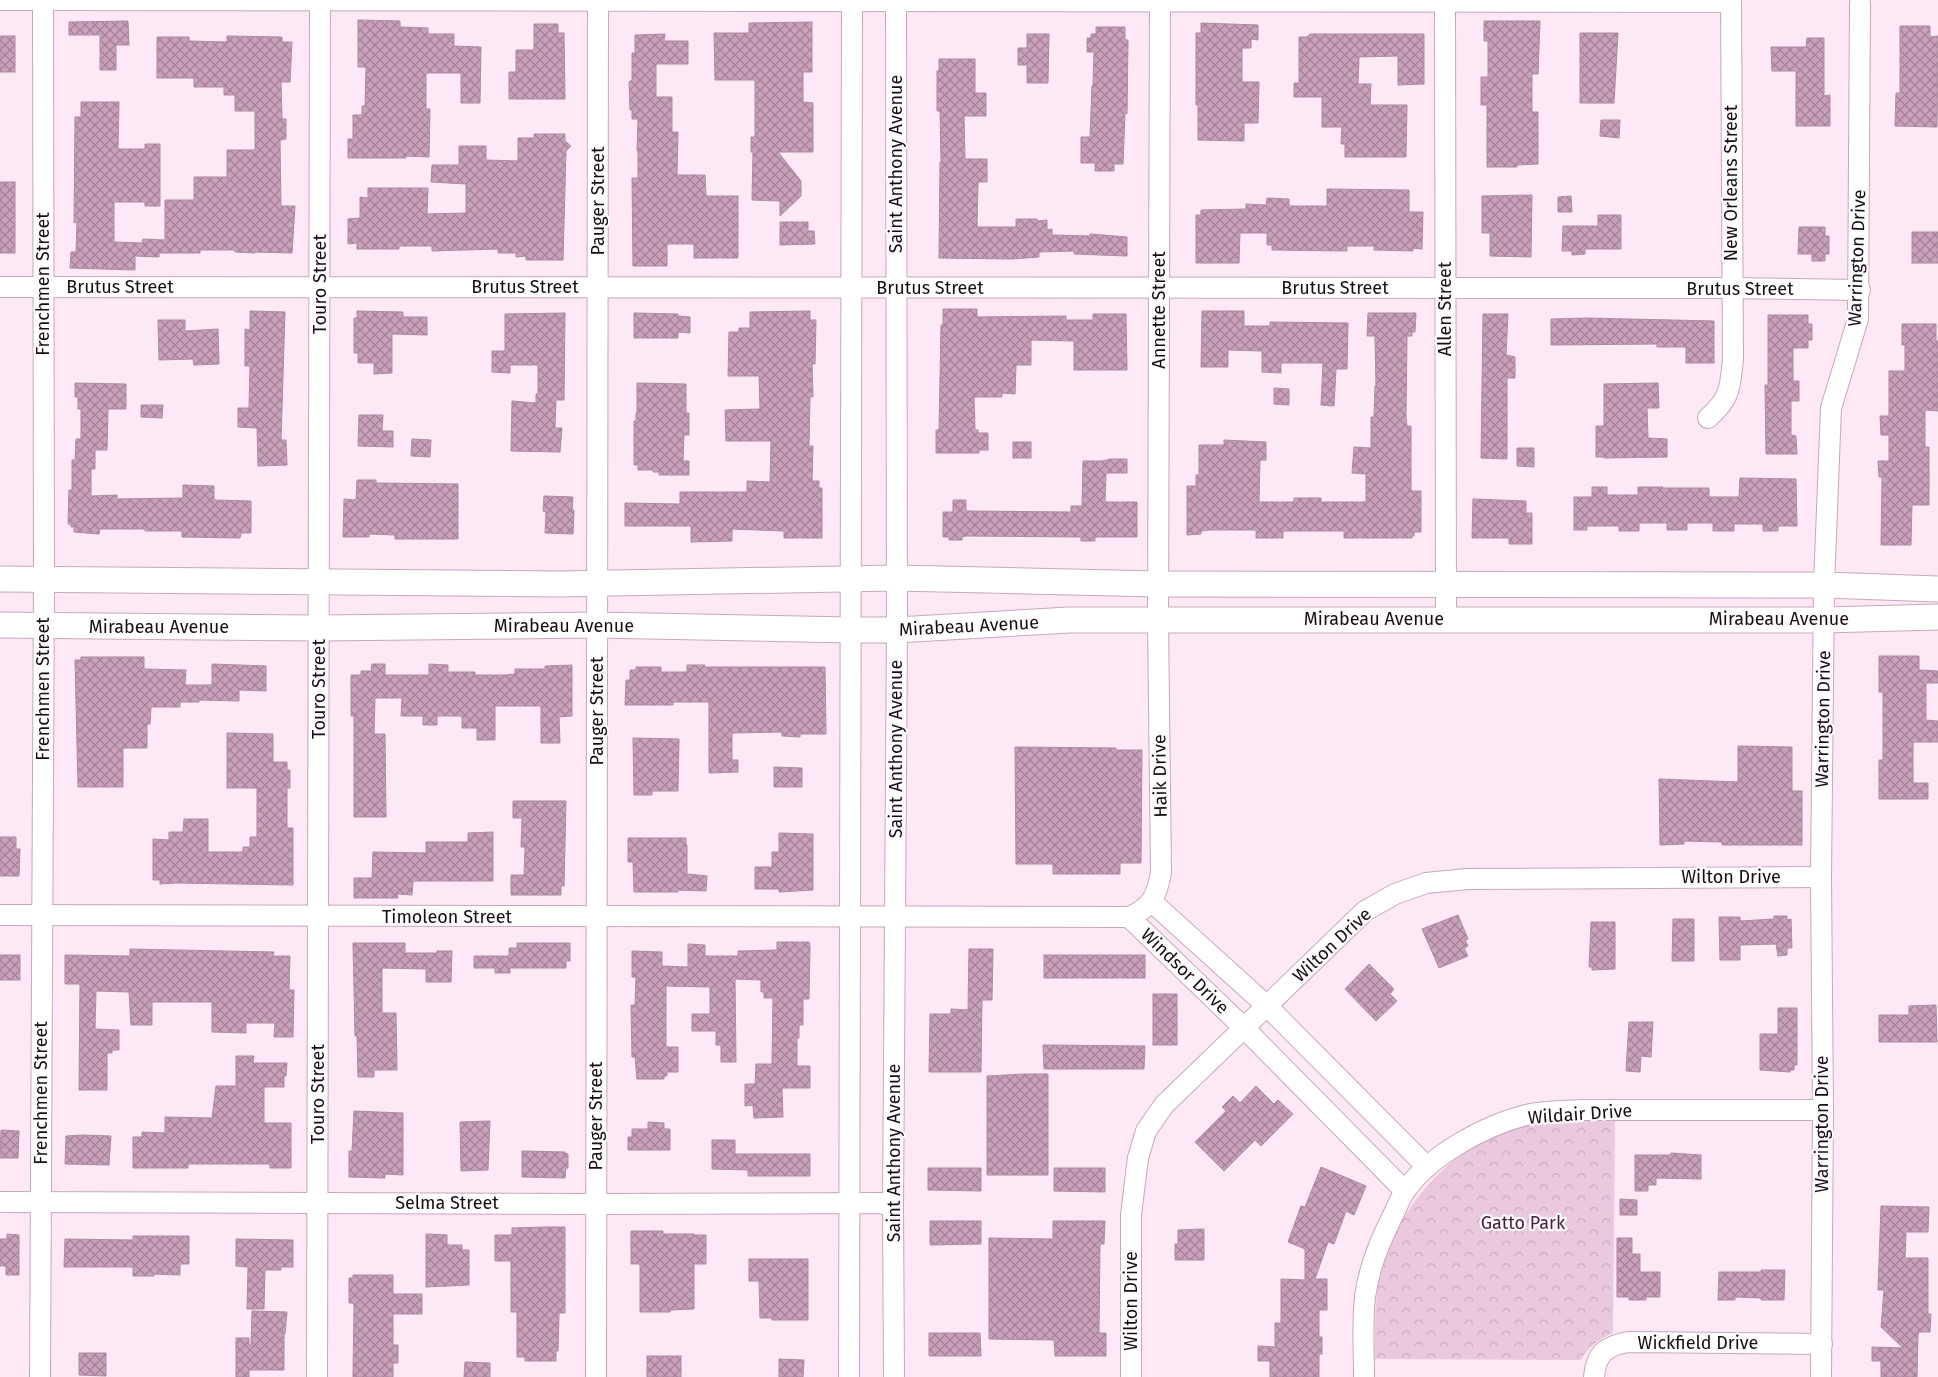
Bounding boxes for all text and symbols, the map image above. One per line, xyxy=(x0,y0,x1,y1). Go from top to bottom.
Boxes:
street label: Saint Anthony Avenue xyxy=(885,75,907,253)
street label: New Orleans Street xyxy=(1720,104,1742,261)
street label: Pauger Street xyxy=(587,146,609,256)
street label: Warrington Drive xyxy=(1844,189,1870,327)
street label: Frenchmen Street xyxy=(32,212,54,356)
street label: Touro Street xyxy=(309,234,331,334)
street label: Annette Street xyxy=(1148,251,1170,369)
street label: Allen Street xyxy=(1434,261,1456,356)
street label: Brutus Street xyxy=(66,276,174,298)
street label: Brutus Street xyxy=(471,276,579,298)
street label: Brutus Street xyxy=(876,277,984,299)
street label: Brutus Street xyxy=(1281,277,1389,299)
street label: Brutus Street xyxy=(1686,278,1794,300)
street label: Mirabeau Avenue xyxy=(1304,608,1444,630)
street label: Mirabeau Avenue xyxy=(1709,608,1849,630)
street label: Mirabeau Avenue xyxy=(898,611,1040,641)
street label: Mirabeau Avenue xyxy=(494,615,634,637)
street label: Mirabeau Avenue xyxy=(89,616,229,638)
street label: Frenchmen Street xyxy=(32,617,54,761)
street label: Touro Street xyxy=(308,639,330,739)
street label: Warrington Drive xyxy=(1811,650,1835,788)
street label: Pauger Street xyxy=(586,656,608,766)
street label: Saint Anthony Avenue xyxy=(885,660,907,838)
street label: Haik Drive xyxy=(1148,734,1172,818)
street label: Wilton Drive xyxy=(1681,866,1781,888)
street label: Wilton Drive xyxy=(1288,903,1376,987)
street label: Timoleon Street xyxy=(382,906,512,928)
street label: Windsor Drive xyxy=(1136,923,1234,1019)
street label: Frenchmen Street xyxy=(30,1021,52,1165)
street label: Touro Street xyxy=(307,1044,329,1144)
street label: Warrington Drive xyxy=(1811,1055,1833,1193)
street label: Pauger Street xyxy=(585,1061,607,1171)
street label: Saint Anthony Avenue xyxy=(883,1064,905,1242)
street label: Wildair Drive xyxy=(1527,1099,1633,1129)
street label: Selma Street xyxy=(395,1192,499,1214)
park label: Gatto Park xyxy=(1481,1212,1566,1234)
street label: Wilton Drive xyxy=(1120,1251,1142,1351)
street label: Wickfield Drive xyxy=(1638,1332,1758,1354)

